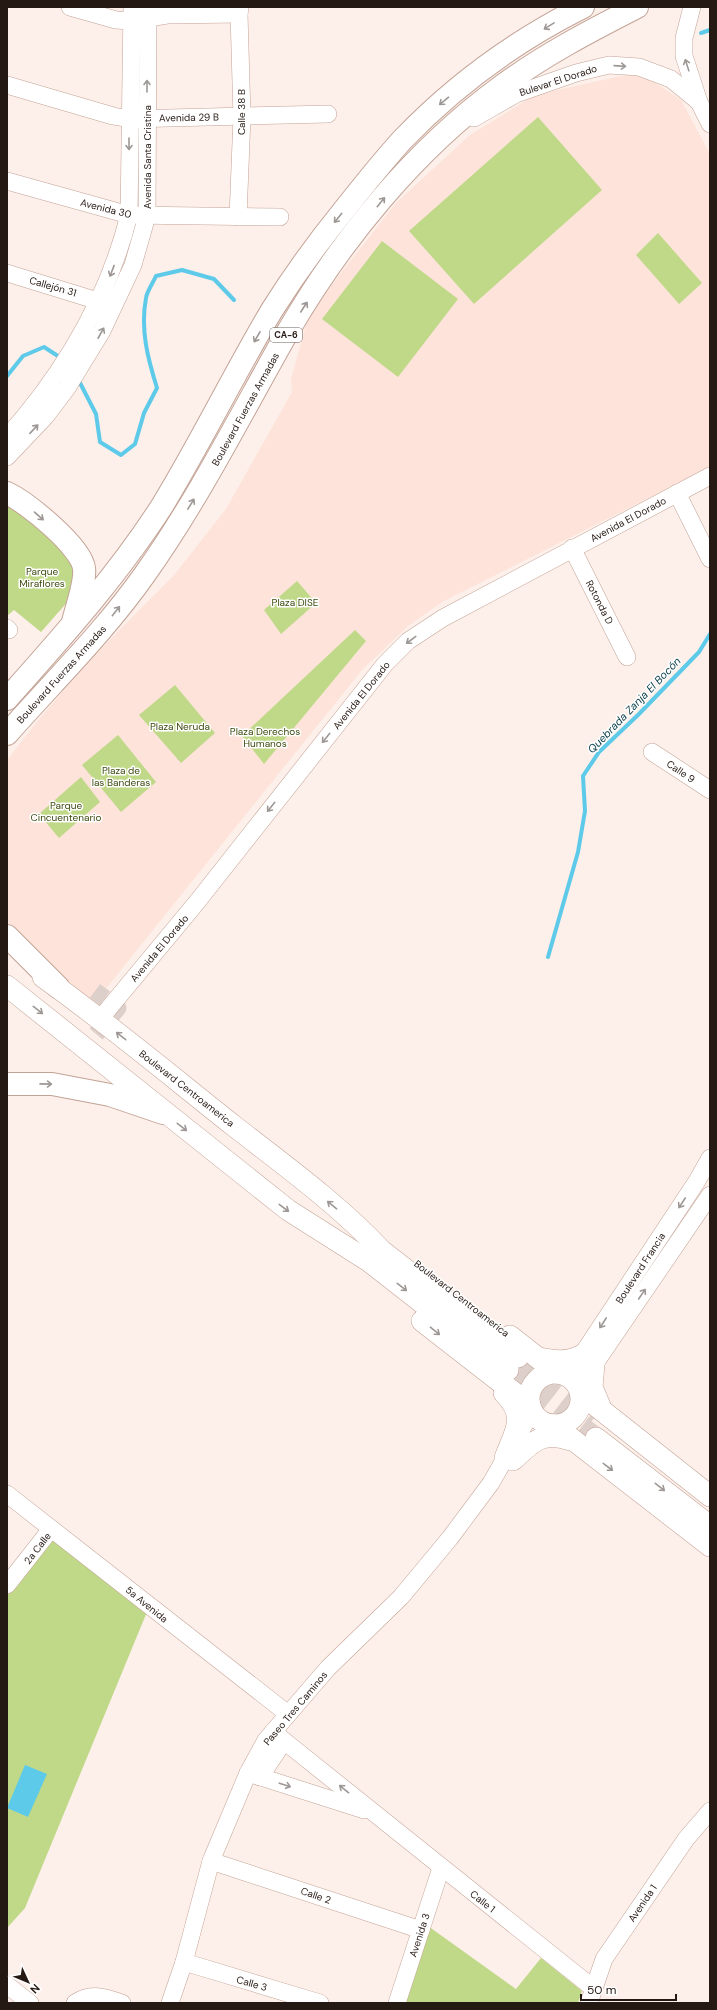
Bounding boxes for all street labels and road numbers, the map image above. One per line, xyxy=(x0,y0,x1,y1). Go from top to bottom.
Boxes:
street label: Bulevar El Dorado xyxy=(518,62,599,99)
street label: Calle 38 B xyxy=(235,89,248,135)
street label: Avenida Santa Cristina xyxy=(141,105,154,209)
street label: Avenida 29 B xyxy=(159,110,219,125)
street label: Avenida 30 xyxy=(79,196,133,221)
street label: Callejón 31 xyxy=(28,274,78,299)
road number: CA-6 xyxy=(270,328,302,342)
street label: Boulevard Fuerzas Armadas xyxy=(209,350,282,468)
street label: Avenida El Dorado xyxy=(588,494,668,545)
street label: Rotonda D xyxy=(583,578,616,627)
street label: Boulevard Fuerzas Armadas xyxy=(14,622,109,726)
street label: Avenida El Dorado xyxy=(330,659,393,732)
street label: Calle 9 xyxy=(664,757,697,786)
street label: Avenida El Dorado xyxy=(127,912,191,985)
street label: Boulevard Centroamerica xyxy=(136,1047,237,1130)
street label: Boulevard Francia xyxy=(613,1230,668,1306)
street label: Boulevard Centroamerica xyxy=(411,1257,512,1340)
street label: 2a Calle xyxy=(21,1530,54,1567)
street label: 5a Avenida xyxy=(123,1583,171,1625)
street label: Paseo Tres Caminos xyxy=(261,1669,330,1748)
street label: Avenida 1 xyxy=(625,1882,660,1925)
street label: Calle 2 xyxy=(299,1884,333,1907)
street label: Calle 1 xyxy=(467,1887,498,1915)
street label: Avenida 3 xyxy=(406,1912,433,1959)
street label: Calle 3 xyxy=(235,1973,269,1994)

